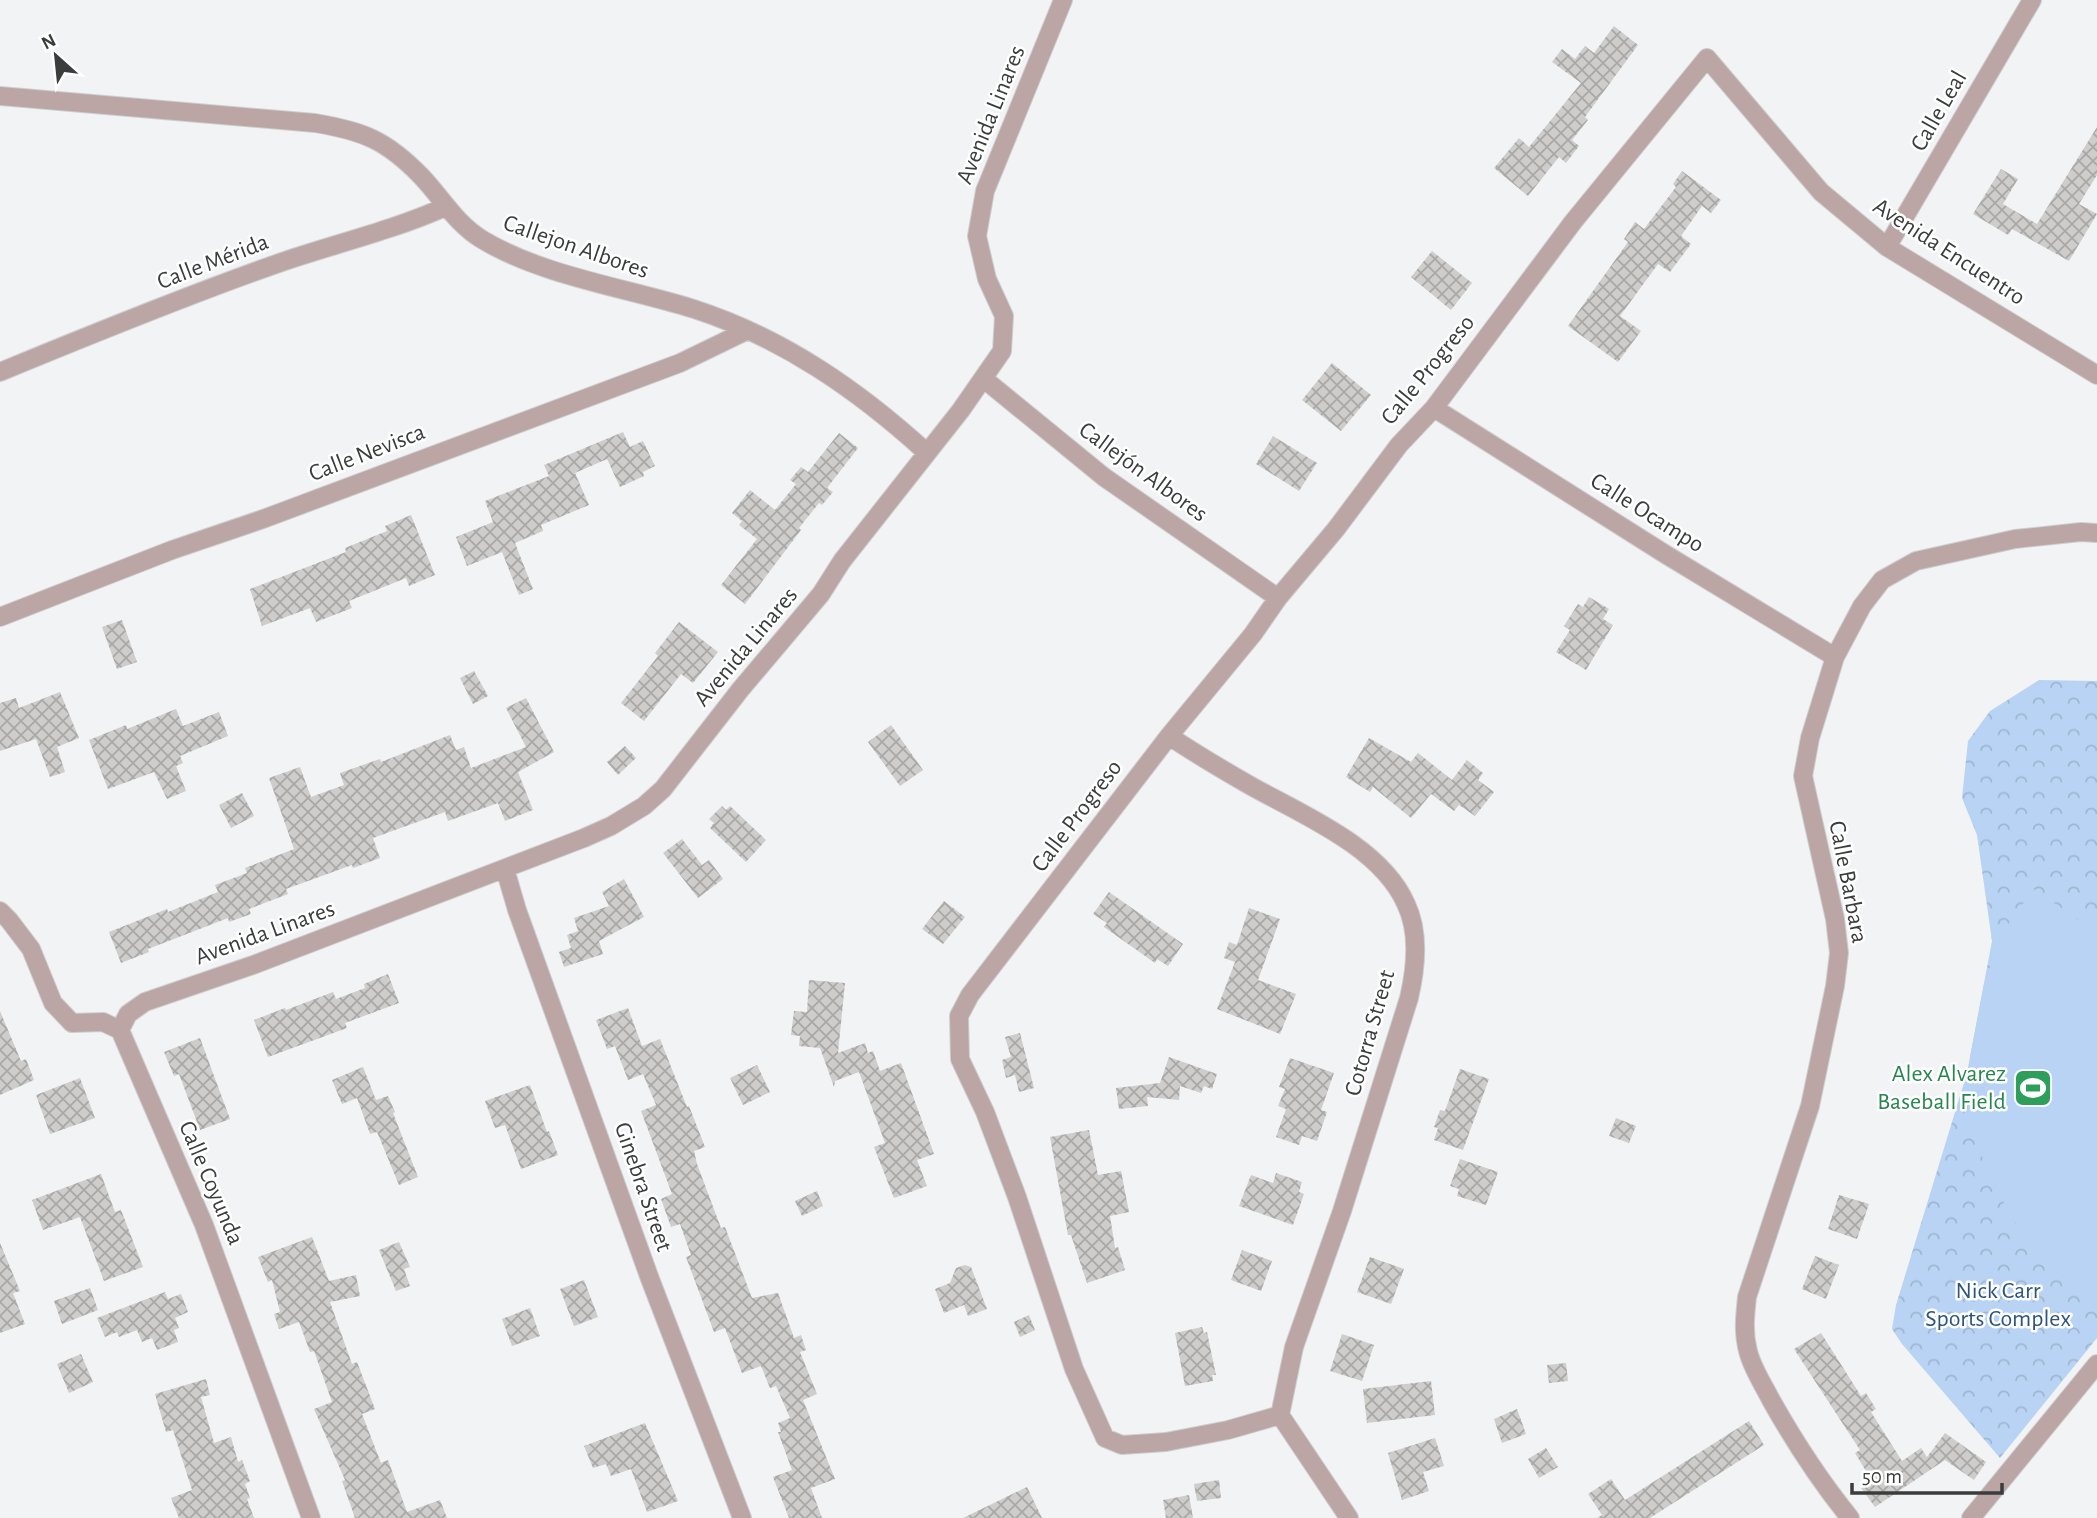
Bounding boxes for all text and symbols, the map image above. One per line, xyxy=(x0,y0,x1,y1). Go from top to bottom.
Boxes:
north arrow xyxy=(21,21,91,91)
text: N xyxy=(39,31,59,54)
street label: Avenida Linares xyxy=(952,43,1030,187)
street label: Calle Leal xyxy=(1907,67,1971,155)
street label: Avenida Encuentro xyxy=(1869,194,2029,310)
street label: Callejon Albores xyxy=(500,211,652,283)
street label: Calle Mérida xyxy=(154,230,272,294)
street label: Calle Progreso xyxy=(1377,311,1479,429)
street label: Callejón Albores xyxy=(1074,418,1212,526)
street label: Calle Nevisca xyxy=(306,420,428,486)
street label: Calle Ocampo xyxy=(1586,469,1708,557)
street label: Avenida Linares xyxy=(690,583,802,711)
street label: Calle Progreso xyxy=(1027,756,1127,876)
street label: Calle Barbara xyxy=(1824,819,1872,945)
street label: Avenida Linares xyxy=(192,897,338,969)
street label: Cotorra Street xyxy=(1341,967,1399,1099)
place label: Alex Alvarez Baseball Field xyxy=(1877,1062,2006,1114)
sports icon: Alex Alvarez Baseball Field xyxy=(2012,1067,2054,1109)
street label: Calle Coyunda xyxy=(174,1118,248,1248)
street label: Ginebra Street xyxy=(610,1119,676,1255)
park label: Nick Carr Sports Complex xyxy=(1925,1279,2071,1331)
scale bar xyxy=(1852,1452,2002,1496)
text: 50 m xyxy=(1862,1466,1902,1487)

